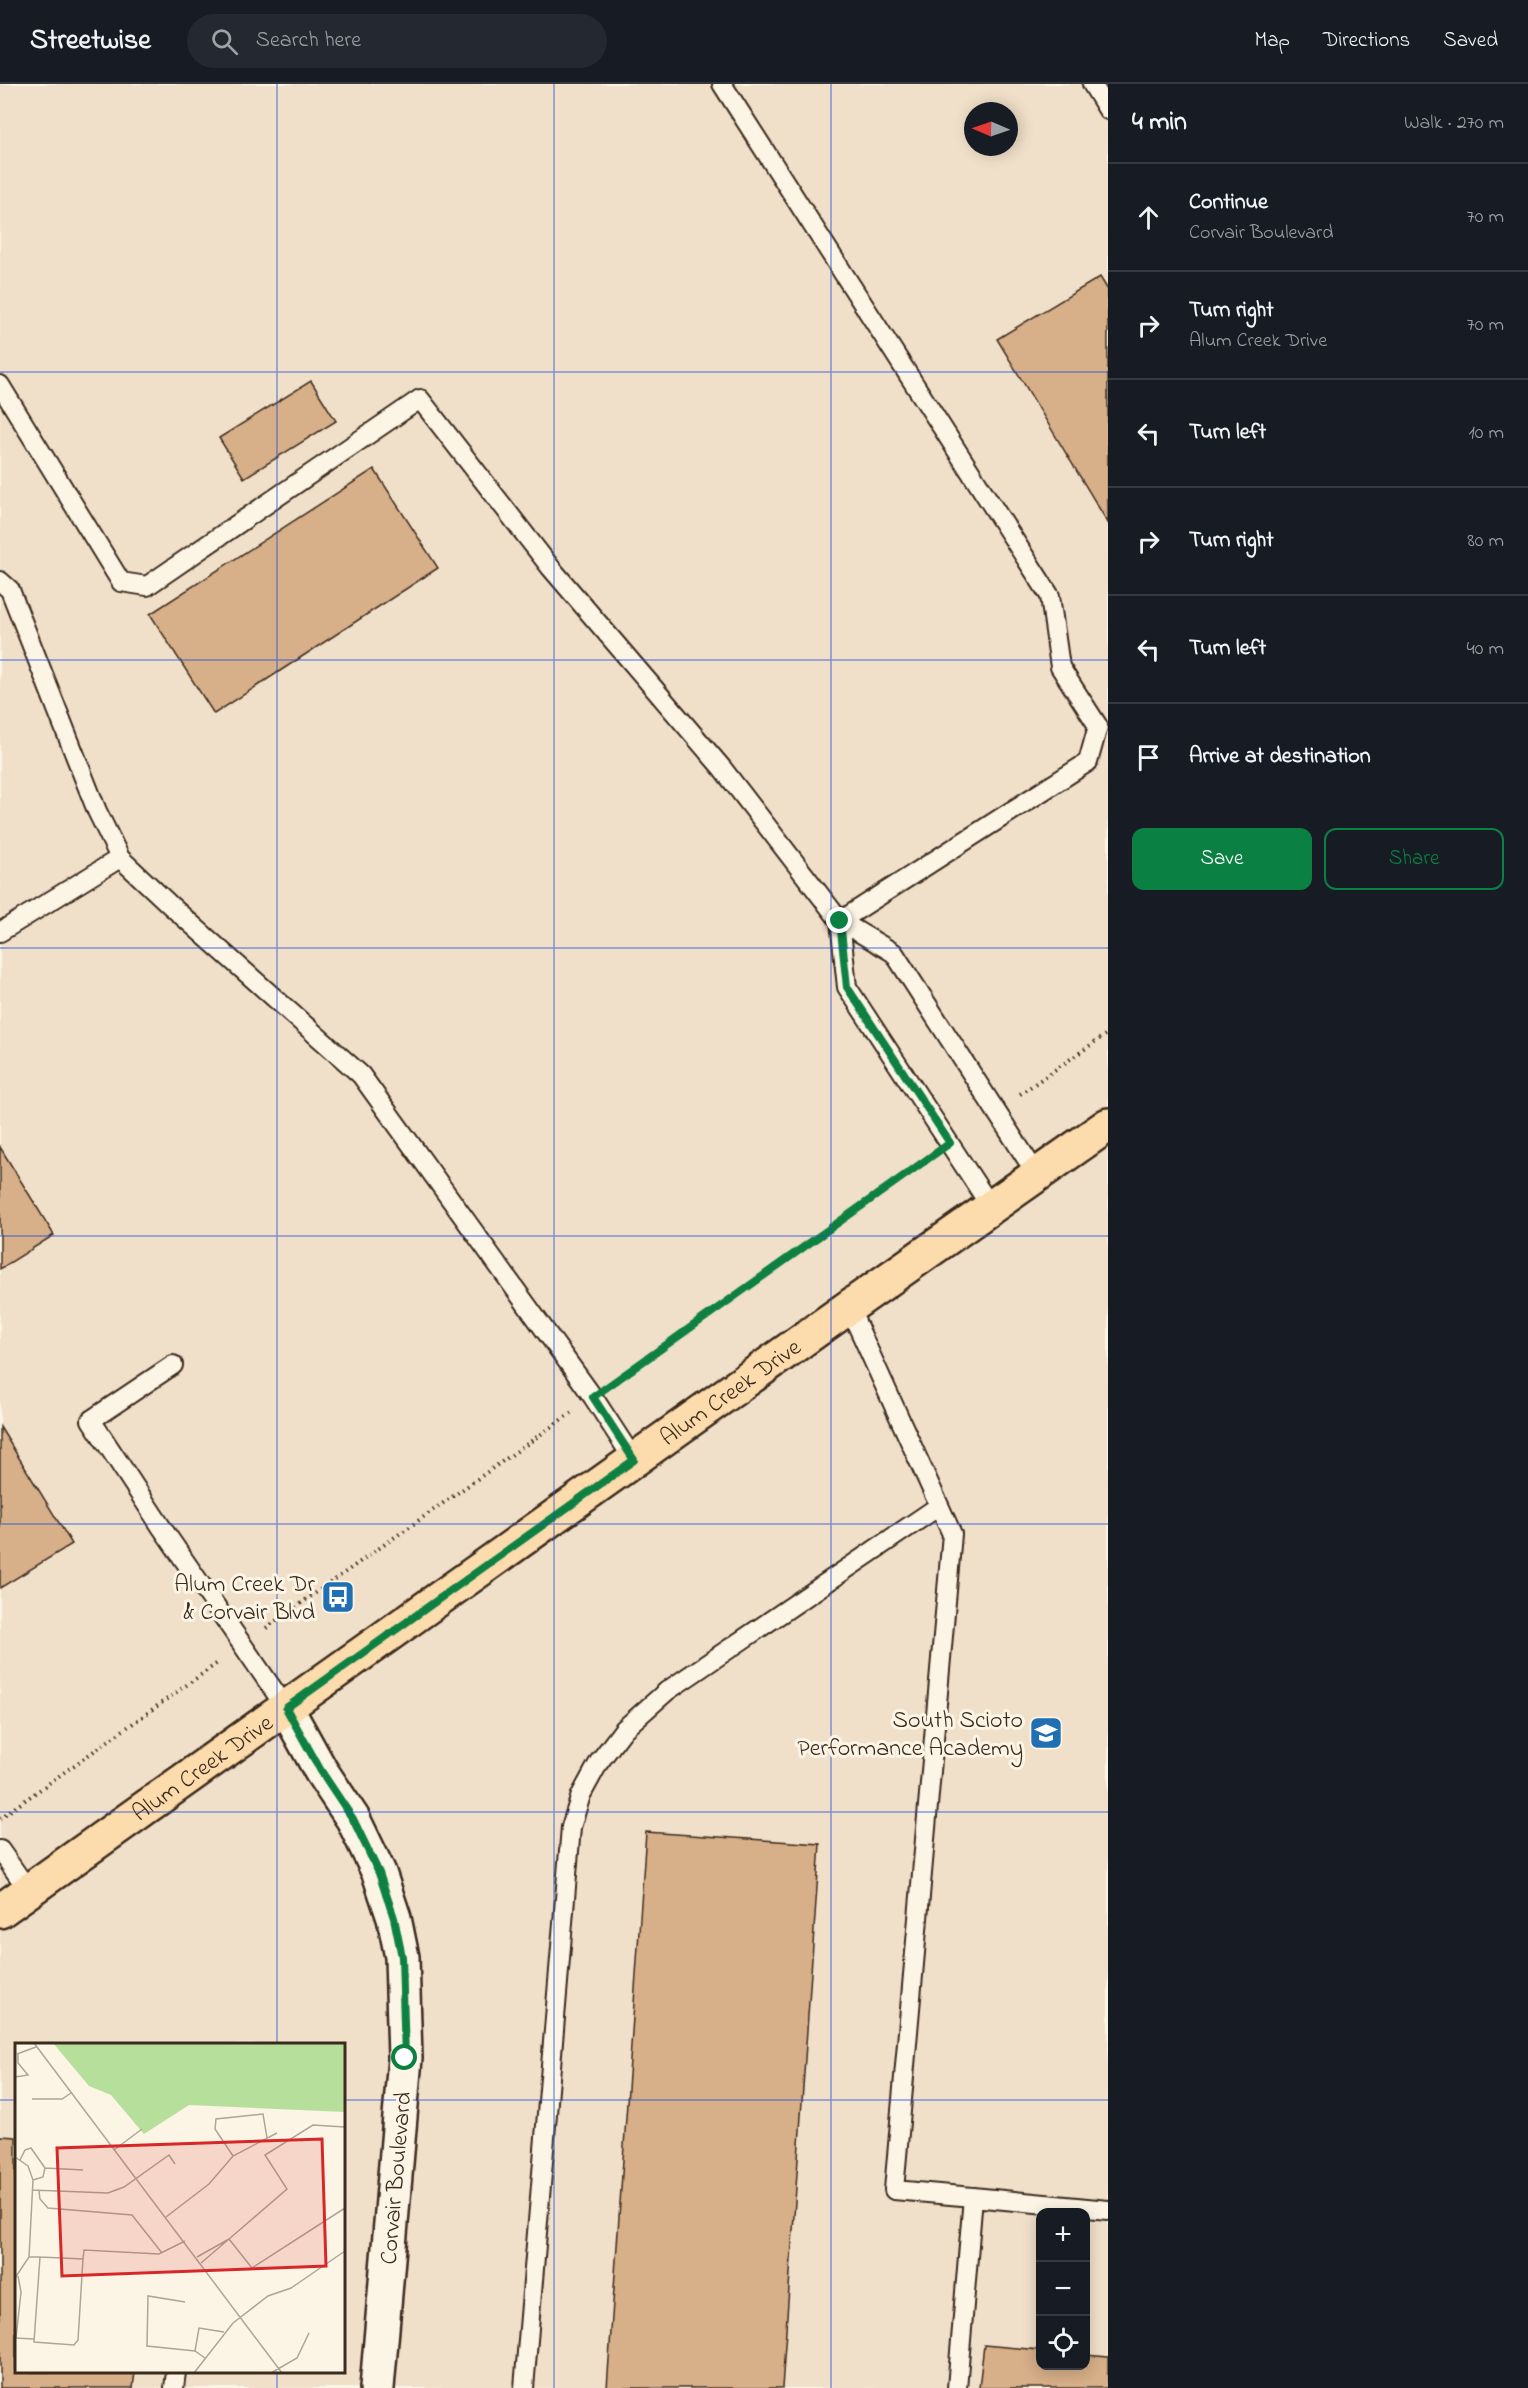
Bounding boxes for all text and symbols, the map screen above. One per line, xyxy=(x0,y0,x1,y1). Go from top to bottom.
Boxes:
search box xyxy=(187,14,607,68)
text: Streetwise xyxy=(30,21,151,62)
icon: search xyxy=(208,25,241,58)
text: Search here xyxy=(256,25,361,57)
text: Map xyxy=(1254,26,1290,56)
text: Directions xyxy=(1323,26,1410,56)
text: Saved xyxy=(1443,26,1498,56)
north arrow xyxy=(964,102,1018,156)
text: 4 min xyxy=(1132,104,1187,142)
text: Walk · 270 m xyxy=(1404,109,1504,138)
text: Continue xyxy=(1189,187,1268,219)
icon: ahead xyxy=(1132,201,1165,234)
text: 70 m xyxy=(1467,203,1504,232)
text: Corvair Boulevard xyxy=(1189,219,1333,248)
text: Turn right xyxy=(1189,295,1274,327)
icon: right xyxy=(1132,309,1165,342)
text: 70 m xyxy=(1467,311,1504,340)
text: Alum Creek Drive xyxy=(1189,327,1327,356)
icon: left xyxy=(1132,417,1165,450)
text: Turn left xyxy=(1189,417,1266,449)
text: 10 m xyxy=(1468,419,1504,448)
icon: right xyxy=(1132,525,1165,558)
text: Turn right xyxy=(1189,525,1274,557)
text: 80 m xyxy=(1467,527,1504,556)
icon: left xyxy=(1132,633,1165,666)
text: Turn left xyxy=(1189,633,1266,665)
text: 40 m xyxy=(1467,635,1504,664)
icon: arrive xyxy=(1132,741,1165,774)
text: Arrive at destination xyxy=(1189,741,1371,773)
button: Save xyxy=(1132,828,1312,890)
button: Share xyxy=(1324,828,1504,890)
route end xyxy=(826,907,852,933)
street label: Alum Creek Drive xyxy=(654,1331,809,1456)
place label: Alum Creek Dr & Corvair Blvd xyxy=(174,1568,316,1631)
bus stop icon: Alum Creek Dr & Corvair Blvd xyxy=(320,1579,356,1615)
place label: South Scioto Performance Academy xyxy=(797,1704,1023,1768)
street label: Alum Creek Drive xyxy=(126,1707,281,1832)
school or university icon: South Scioto Performance Academy xyxy=(1028,1715,1064,1751)
inset map xyxy=(15,2043,345,2373)
route start xyxy=(391,2044,417,2070)
street label: Corvair Boulevard xyxy=(373,2090,423,2266)
map controls xyxy=(1036,2208,1090,2370)
button: + xyxy=(1036,2208,1090,2262)
button: − xyxy=(1036,2262,1090,2316)
button: locate xyxy=(1036,2316,1090,2370)

